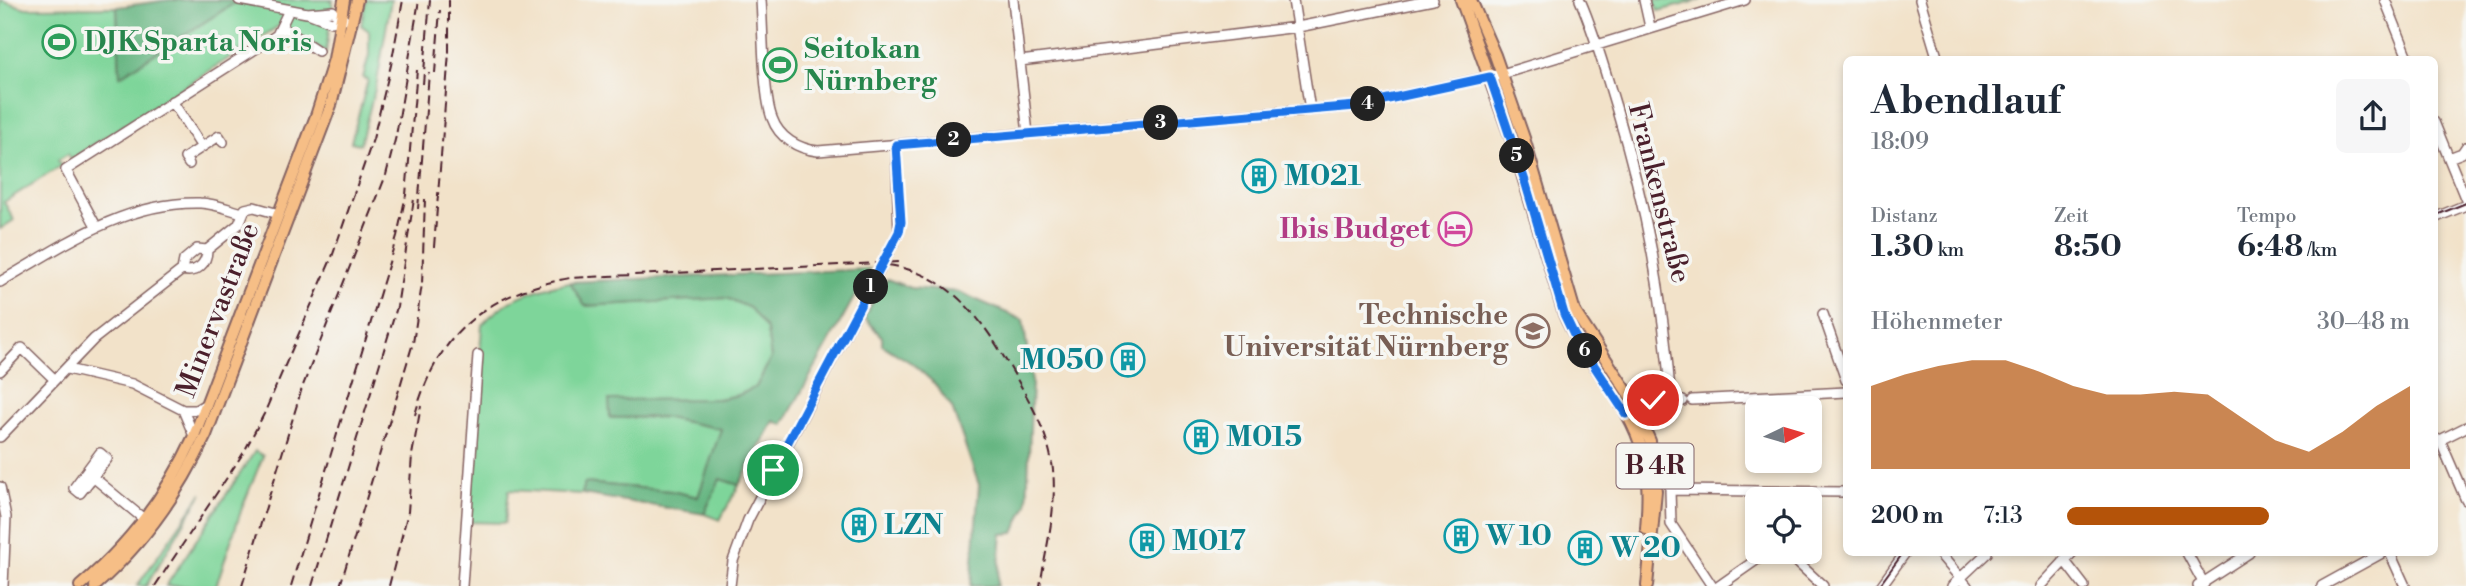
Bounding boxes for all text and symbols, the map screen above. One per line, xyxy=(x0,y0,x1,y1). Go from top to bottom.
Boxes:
sports icon: DJK Sparta Noris xyxy=(40,23,78,61)
place label: DJK Sparta Noris xyxy=(84,25,312,60)
place label: Seitokan Nürnberg xyxy=(804,32,938,99)
sports icon: Seitokan Nürnberg xyxy=(761,46,799,84)
text: Abendlauf xyxy=(1871,78,2061,125)
button: share xyxy=(2336,79,2410,153)
pin: 4 xyxy=(1350,86,1386,122)
text: 4 xyxy=(1361,91,1374,115)
street label: Frankenstraße xyxy=(1620,99,1698,287)
pin: 3 xyxy=(1144,106,1178,140)
text: 3 xyxy=(1155,110,1166,134)
pin: 2 xyxy=(936,122,972,158)
text: 2 xyxy=(948,127,959,151)
text: 18:09 xyxy=(1871,128,1929,156)
pin: 5 xyxy=(1500,138,1534,174)
text: 5 xyxy=(1511,143,1522,167)
building icon: M021 xyxy=(1240,157,1278,195)
place label: M021 xyxy=(1284,159,1362,194)
text: Distanz xyxy=(1871,204,1938,228)
text: Zeit xyxy=(2054,204,2089,228)
text: Tempo xyxy=(2237,204,2296,228)
hotel icon: Ibis Budget xyxy=(1436,210,1474,248)
place label: Ibis Budget xyxy=(1279,212,1431,247)
street label: Minervastraße xyxy=(169,218,267,402)
text: 1.30 xyxy=(1871,228,1934,266)
text: 8:50 xyxy=(2054,228,2122,266)
text: 6:48 xyxy=(2237,228,2303,266)
text: km xyxy=(1934,238,1964,262)
text: /km xyxy=(2303,238,2337,262)
pin: 1 xyxy=(854,270,888,304)
text: 1 xyxy=(866,274,875,298)
place label: Technische Universität Nürnberg xyxy=(1224,298,1509,365)
text: Höhenmeter xyxy=(1871,308,2003,336)
text: 30–48 m xyxy=(2317,308,2410,336)
school or university icon: Technische Universität Nürnberg xyxy=(1514,312,1552,350)
pin: 6 xyxy=(1568,334,1602,368)
text: 6 xyxy=(1579,338,1590,362)
building icon: M050 xyxy=(1109,341,1147,379)
place label: M050 xyxy=(1020,343,1104,378)
pin xyxy=(1623,370,1683,430)
icon: check xyxy=(1634,381,1672,419)
north arrow xyxy=(1745,396,1822,472)
map controls xyxy=(1745,396,1822,564)
building icon: M015 xyxy=(1182,418,1220,456)
place label: M015 xyxy=(1226,420,1302,455)
pin xyxy=(743,440,803,500)
road number: B 4R xyxy=(1616,444,1694,488)
icon: arrive xyxy=(754,451,792,489)
button: locate xyxy=(1745,487,1822,564)
text: 200 m xyxy=(1871,502,1943,530)
text: 7:13 xyxy=(1983,502,2023,530)
building icon: LZN xyxy=(840,506,878,544)
place label: LZN xyxy=(884,508,943,543)
building icon: W 10 xyxy=(1442,517,1480,555)
place label: W 10 xyxy=(1485,519,1552,554)
building icon: M017 xyxy=(1128,522,1166,560)
place label: M017 xyxy=(1172,524,1246,559)
building icon: W 20 xyxy=(1566,529,1604,567)
place label: W 20 xyxy=(1609,531,1681,566)

